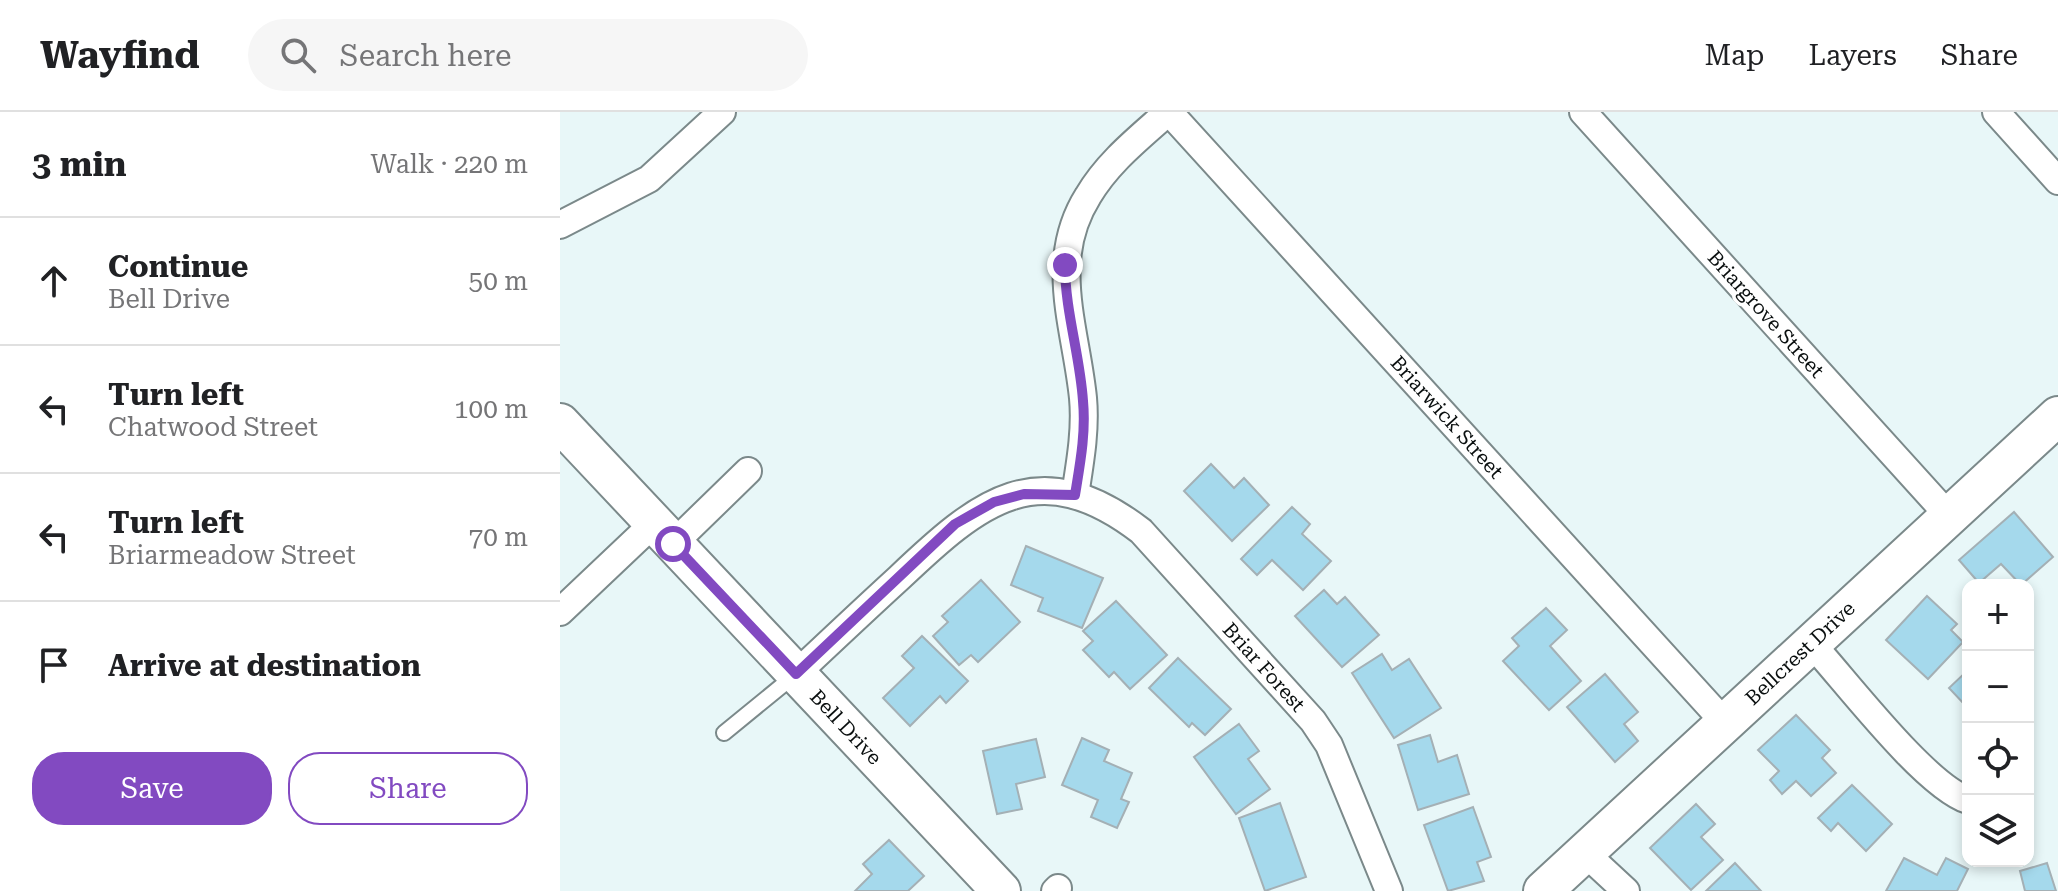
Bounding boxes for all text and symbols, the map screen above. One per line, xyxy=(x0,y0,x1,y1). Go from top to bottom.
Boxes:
search box xyxy=(248,19,808,91)
text: Wayfind xyxy=(40,33,200,77)
icon: search xyxy=(276,33,320,77)
text: Search here xyxy=(340,38,511,73)
text: Map xyxy=(1705,39,1764,72)
text: Layers xyxy=(1808,39,1897,72)
text: Share xyxy=(1941,39,2018,72)
text: 3 min xyxy=(32,144,127,184)
text: Walk · 220 m xyxy=(370,149,528,179)
street label: Briargrove Street xyxy=(1703,246,1830,383)
route end xyxy=(1047,247,1083,283)
text: Continue xyxy=(108,249,248,284)
icon: ahead xyxy=(32,259,76,303)
text: 50 m xyxy=(469,266,528,296)
text: Bell Drive xyxy=(108,284,230,314)
street label: Briarwick Street xyxy=(1386,351,1509,484)
text: Turn left xyxy=(108,377,244,412)
icon: left xyxy=(32,387,76,431)
text: 100 m xyxy=(454,394,528,424)
text: Chatwood Street xyxy=(108,412,318,442)
text: Turn left xyxy=(108,505,244,540)
icon: left xyxy=(32,515,76,559)
text: 70 m xyxy=(469,522,528,552)
route start xyxy=(655,526,691,562)
text: Briarmeadow Street xyxy=(108,540,356,570)
map controls xyxy=(1962,579,2034,867)
button: + xyxy=(1962,579,2034,651)
street label: Bellcrest Drive xyxy=(1740,596,1860,710)
street label: Briar Forest xyxy=(1218,618,1311,717)
icon: arrive xyxy=(32,643,76,687)
text: Arrive at destination xyxy=(108,648,421,683)
button: − xyxy=(1962,651,2034,723)
street label: Bell Drive xyxy=(805,684,887,770)
button: locate xyxy=(1962,723,2034,795)
button: Save xyxy=(32,752,272,825)
button: Share xyxy=(288,752,528,825)
button: layers xyxy=(1962,795,2034,867)

